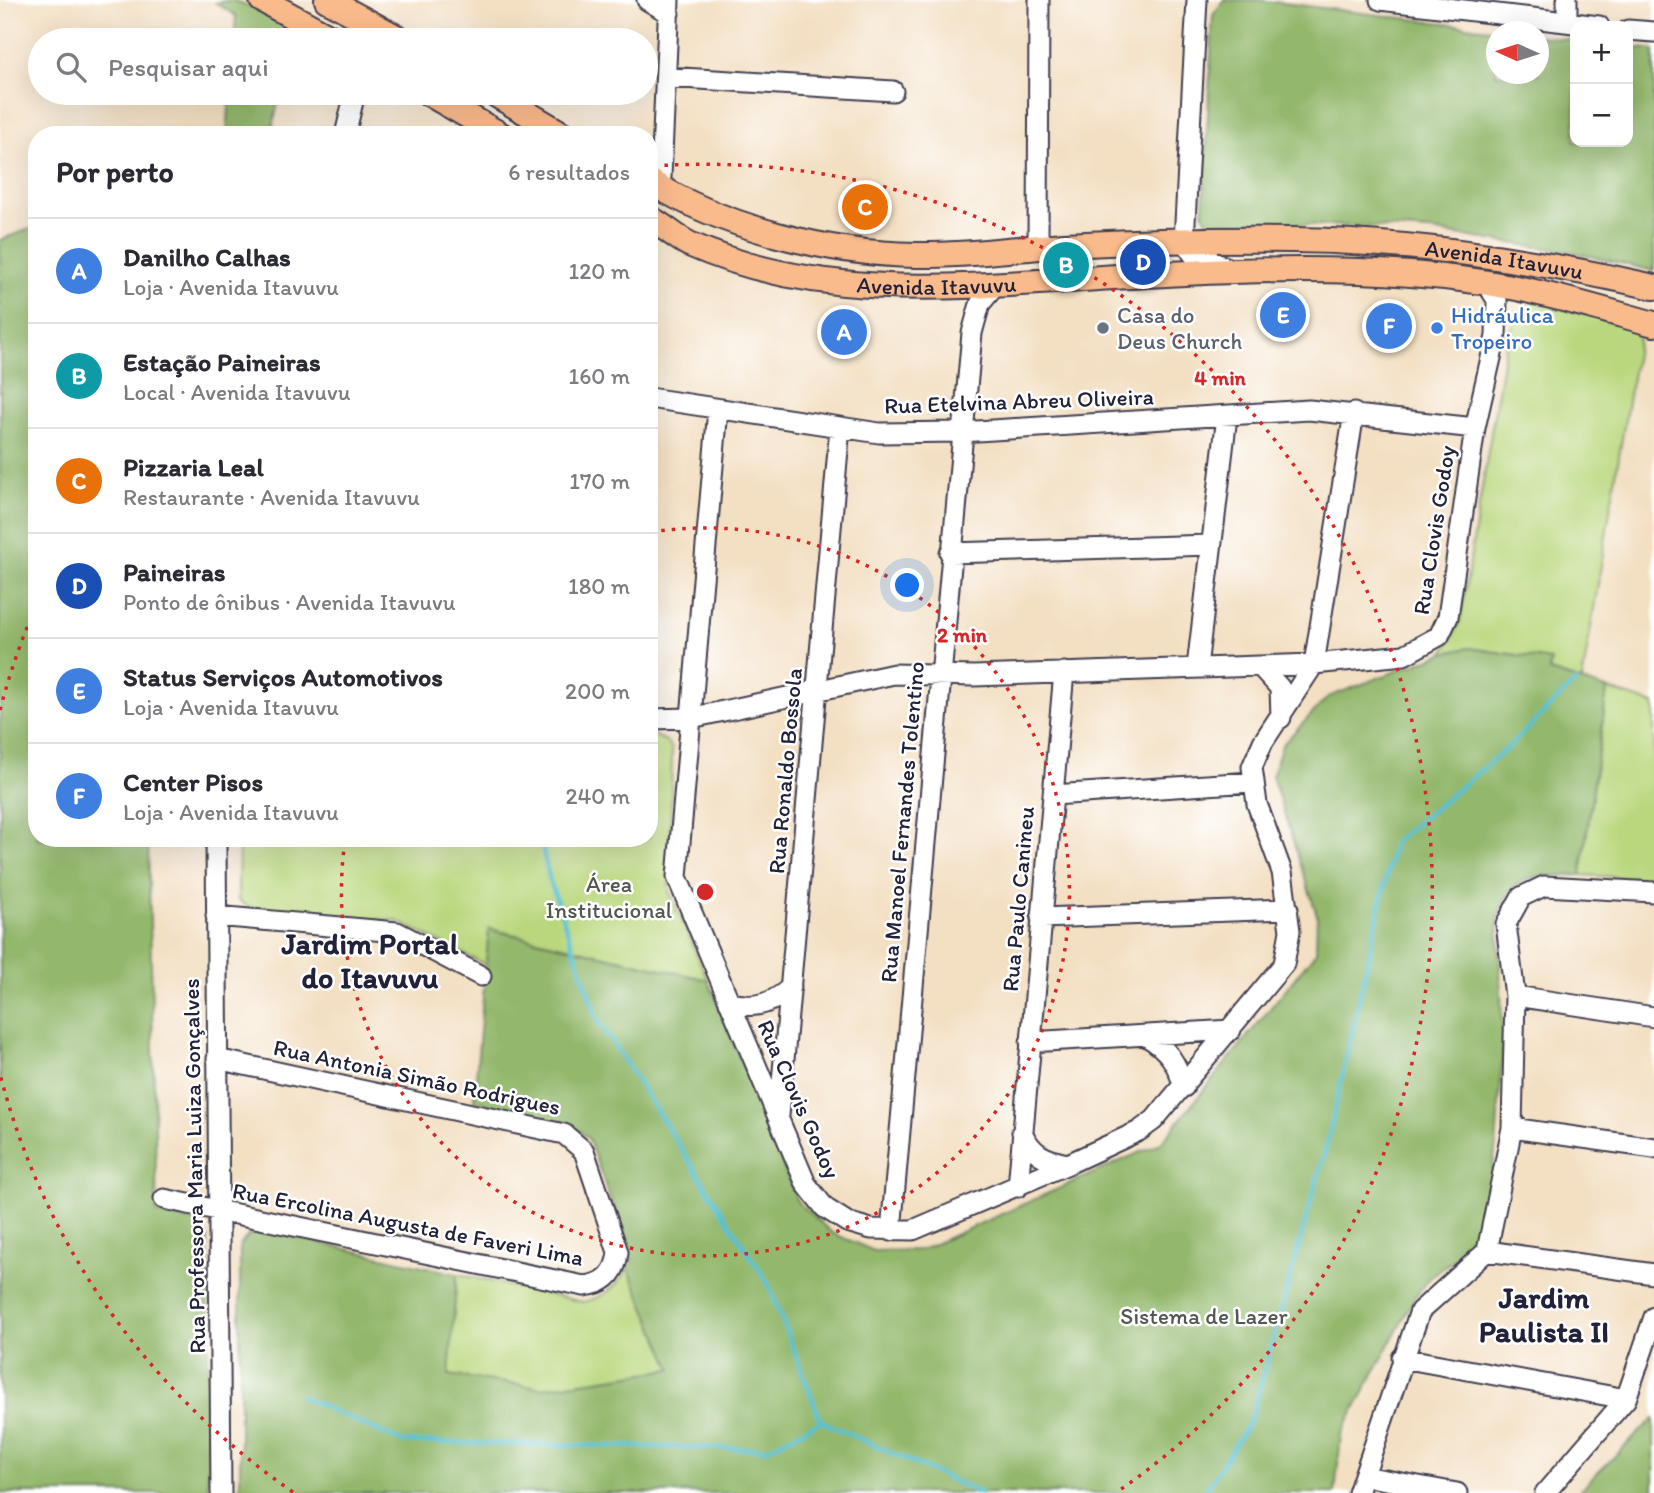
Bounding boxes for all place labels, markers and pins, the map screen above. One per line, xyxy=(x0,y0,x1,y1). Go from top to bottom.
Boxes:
pin: C xyxy=(842,181,888,233)
pin: D xyxy=(1120,236,1166,288)
pin: B xyxy=(1043,239,1089,291)
pin: E xyxy=(1260,289,1306,341)
pin: F xyxy=(1366,300,1412,352)
place label: Casa do Deus Church xyxy=(1117,301,1242,355)
place label: Hidráulica Tropeiro xyxy=(1451,301,1554,355)
pin: A xyxy=(821,306,867,358)
marker: Casa do Deus Church xyxy=(1095,320,1111,336)
marker: Hidráulica Tropeiro xyxy=(1429,320,1445,336)
centre of rings xyxy=(693,880,717,904)

